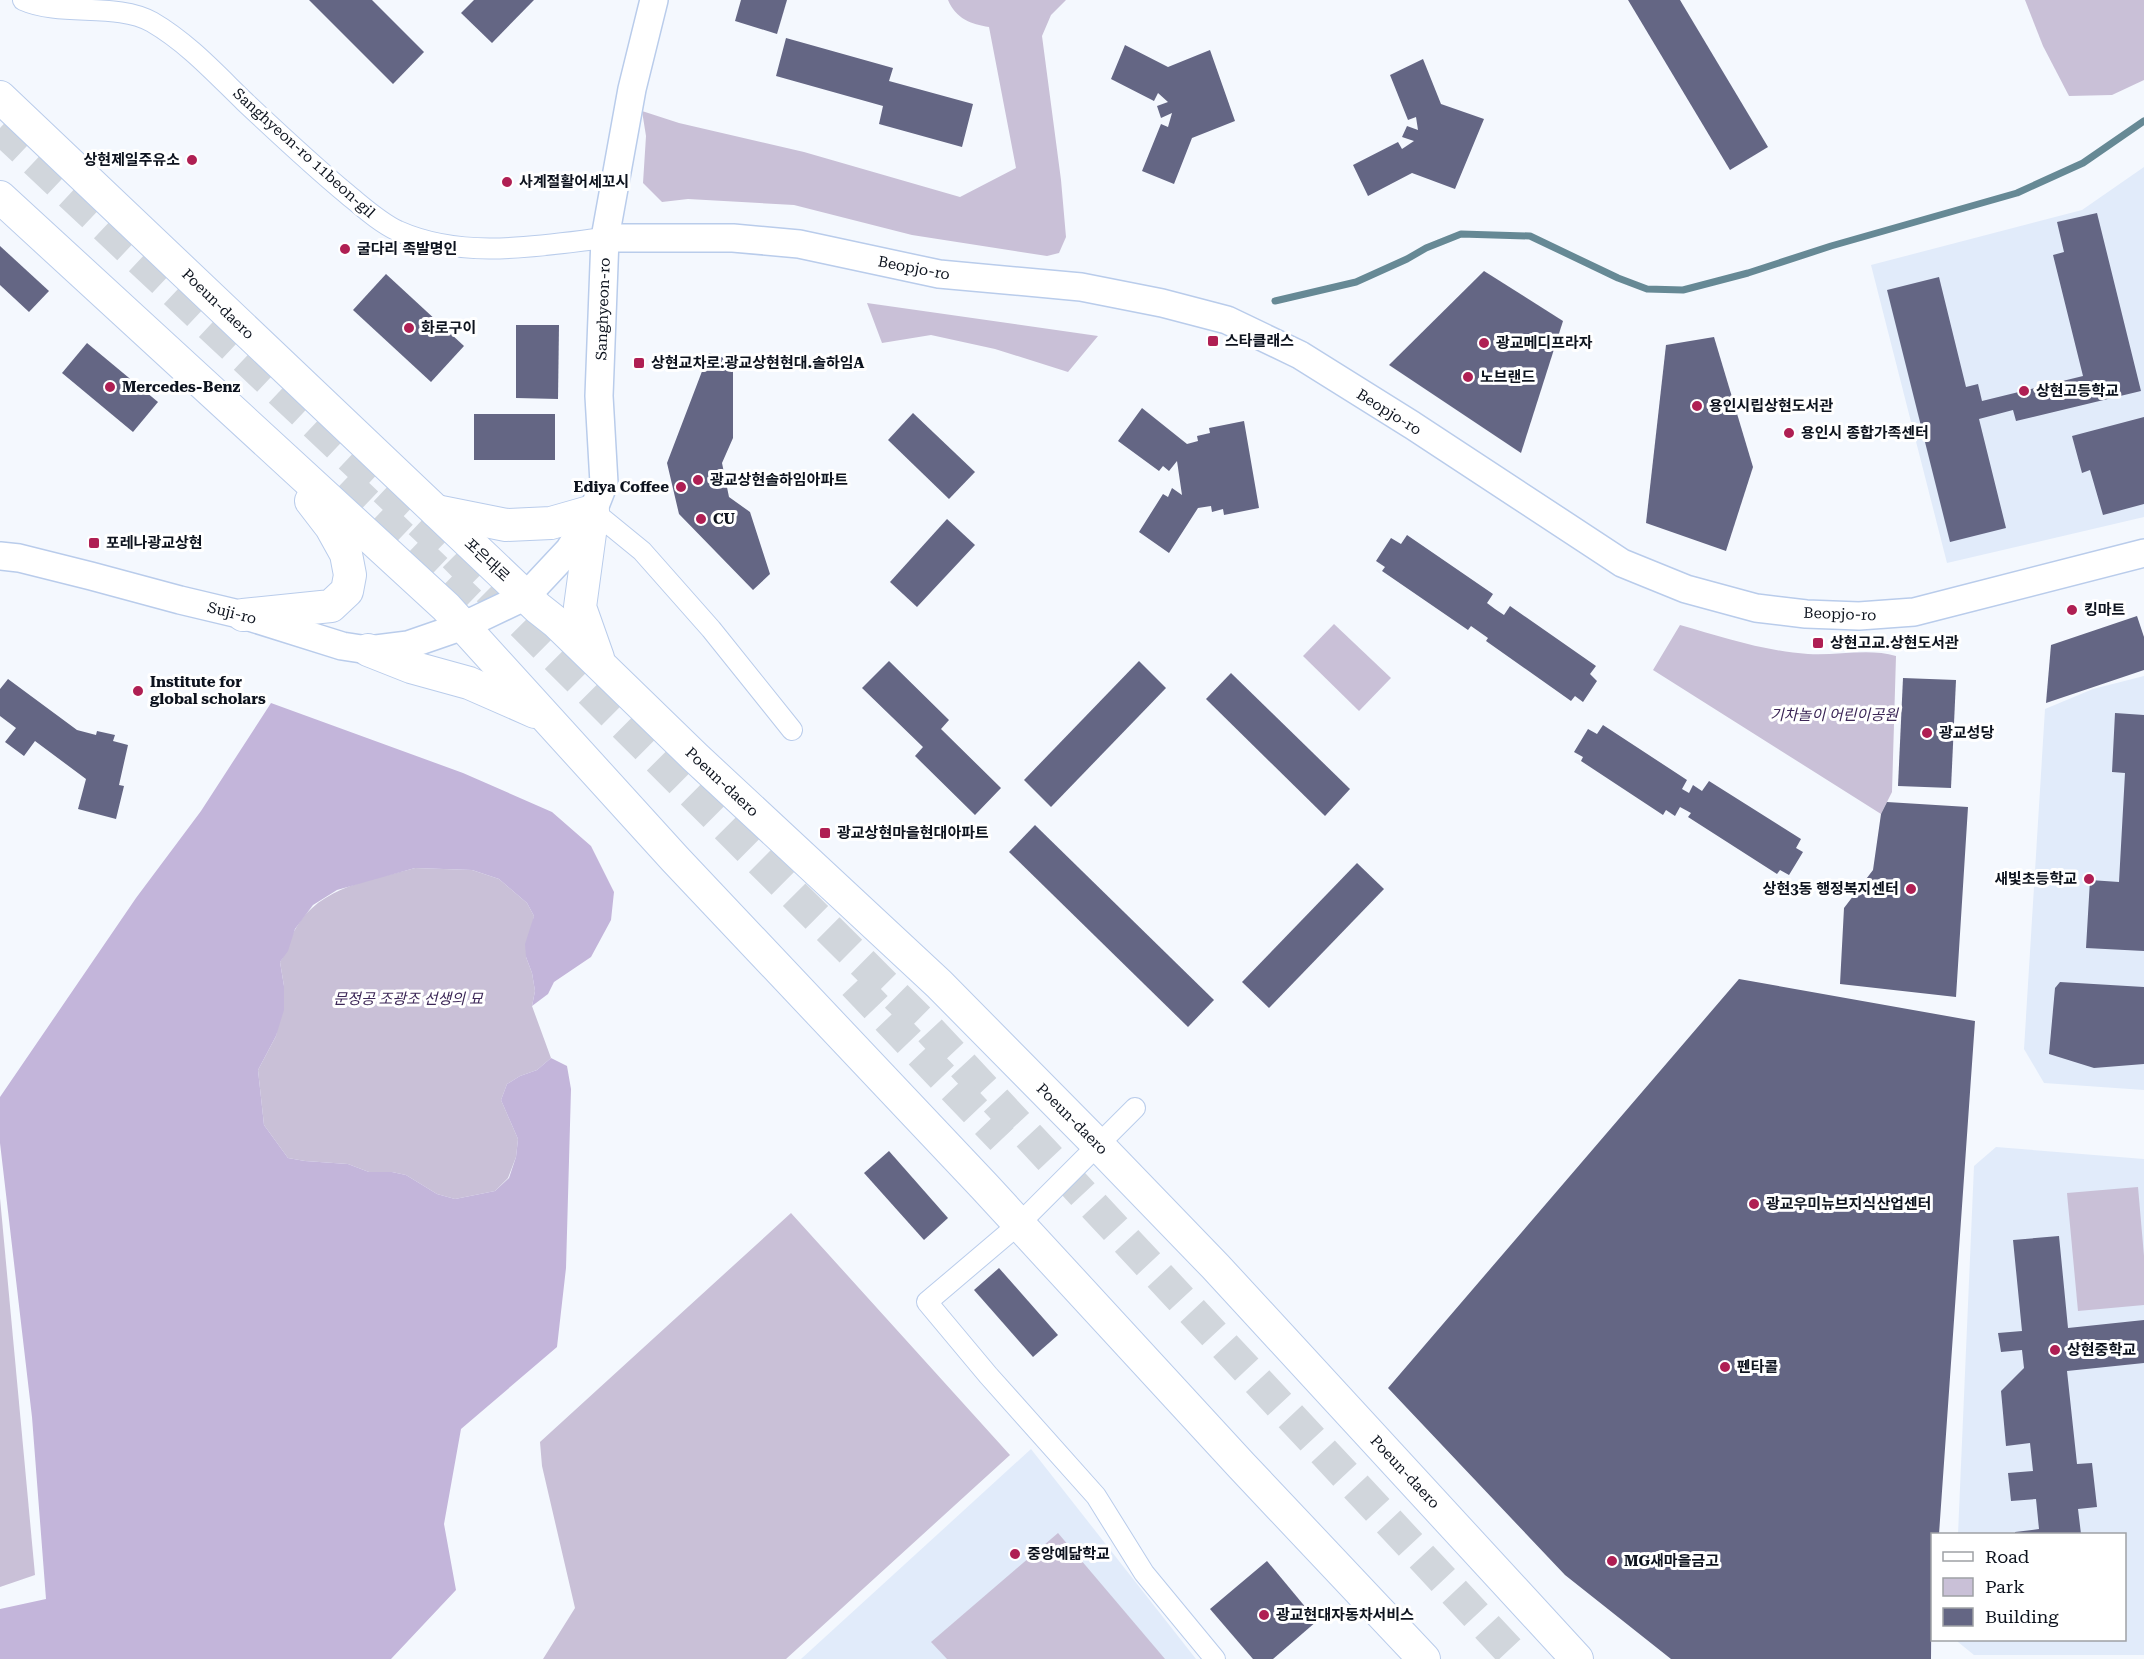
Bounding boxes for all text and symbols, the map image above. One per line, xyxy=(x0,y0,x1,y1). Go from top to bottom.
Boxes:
street label: Sanghyeon-ro 11beon-gil xyxy=(229,84,379,222)
place label: 상현제일주유소 xyxy=(83,151,180,169)
marker: 상현제일주유소 xyxy=(185,153,199,167)
place label: 사계절활어세꼬시 xyxy=(519,173,629,191)
marker: 사계절활어세꼬시 xyxy=(500,175,514,189)
place label: 굴다리 족발명인 xyxy=(357,240,457,258)
marker: 굴다리 족발명인 xyxy=(338,242,352,256)
street label: Beopjo-ro xyxy=(876,252,952,284)
street label: Sanghyeon-ro xyxy=(592,257,614,361)
street label: Poeun-daero xyxy=(178,265,258,343)
place label: 화로구이 xyxy=(421,319,476,337)
marker: 화로구이 xyxy=(402,321,416,335)
place label: 스타클래스 xyxy=(1225,332,1294,350)
marker: 스타클래스 xyxy=(1206,334,1220,348)
place label: 광교메디프라자 xyxy=(1496,334,1593,352)
marker: 광교메디프라자 xyxy=(1477,336,1491,350)
place label: 상현교차로.광교상현현대.솔하임A xyxy=(651,354,865,372)
marker: 상현교차로.광교상현현대.솔하임A xyxy=(632,356,646,370)
place label: 노브랜드 xyxy=(1480,368,1535,386)
marker: 노브랜드 xyxy=(1461,370,1475,384)
place label: Mercedes-Benz xyxy=(122,378,241,396)
marker: Mercedes-Benz xyxy=(103,380,117,394)
place label: 상현고등학교 xyxy=(2036,382,2119,400)
marker: 상현고등학교 xyxy=(2017,384,2031,398)
street label: Beopjo-ro xyxy=(1353,385,1425,439)
place label: 용인시립상현도서관 xyxy=(1709,397,1833,415)
marker: 용인시립상현도서관 xyxy=(1690,399,1704,413)
place label: 용인시 종합가족센터 xyxy=(1801,424,1929,442)
marker: 용인시 종합가족센터 xyxy=(1782,426,1796,440)
place label: 광교상현솔하임아파트 xyxy=(710,471,848,489)
marker: 광교상현솔하임아파트 xyxy=(691,473,705,487)
place label: Ediya Coffee xyxy=(574,478,669,496)
marker: Ediya Coffee xyxy=(674,480,688,494)
place label: CU xyxy=(713,510,736,528)
marker: CU xyxy=(694,512,708,526)
place label: 포레나광교상현 xyxy=(106,534,203,552)
street label: 포은대로 xyxy=(461,535,513,585)
marker: 포레나광교상현 xyxy=(87,536,101,550)
street label: Suji-ro xyxy=(206,598,258,628)
place label: 킹마트 xyxy=(2084,601,2126,619)
marker: 킹마트 xyxy=(2065,603,2079,617)
street label: Beopjo-ro xyxy=(1803,604,1877,624)
place label: 상현고교.상현도서관 xyxy=(1830,634,1959,652)
marker: 상현고교.상현도서관 xyxy=(1811,636,1825,650)
place label: Institute for global scholars xyxy=(149,673,266,708)
marker: Institute for global scholars xyxy=(131,684,145,698)
park label: 기차놀이 어린이공원 xyxy=(1770,706,1899,724)
place label: 광교성당 xyxy=(1939,724,1994,742)
marker: 광교성당 xyxy=(1920,726,1934,740)
street label: Poeun-daero xyxy=(682,744,762,820)
place label: 광교상현마을현대아파트 xyxy=(837,824,989,842)
marker: 광교상현마을현대아파트 xyxy=(818,826,832,840)
place label: 새빛초등학교 xyxy=(1994,870,2077,888)
marker: 새빛초등학교 xyxy=(2082,872,2096,886)
place label: 상현3동 행정복지센터 xyxy=(1763,880,1899,898)
marker: 상현3동 행정복지센터 xyxy=(1904,882,1918,896)
park label: 문정공 조광조 선생의 묘 xyxy=(333,990,484,1008)
street label: Poeun-daero xyxy=(1033,1080,1111,1158)
place label: 광교우미뉴브지식산업센터 xyxy=(1766,1195,1932,1213)
marker: 광교우미뉴브지식산업센터 xyxy=(1747,1197,1761,1211)
place label: 상현중학교 xyxy=(2067,1341,2136,1359)
marker: 상현중학교 xyxy=(2048,1343,2062,1357)
place label: 펜타콜 xyxy=(1737,1358,1778,1376)
marker: 펜타콜 xyxy=(1718,1360,1732,1374)
street label: Poeun-daero xyxy=(1367,1432,1443,1512)
legend xyxy=(1931,1533,2126,1641)
place label: 중앙예닮학교 xyxy=(1027,1545,1110,1563)
text: Road xyxy=(1985,1546,2030,1567)
marker: 중앙예닮학교 xyxy=(1008,1547,1022,1561)
place label: MG새마을금고 xyxy=(1624,1552,1719,1570)
marker: MG새마을금고 xyxy=(1605,1554,1619,1568)
text: Park xyxy=(1985,1576,2025,1597)
place label: 광교현대자동차서비스 xyxy=(1276,1606,1414,1624)
text: Building xyxy=(1985,1606,2059,1627)
marker: 광교현대자동차서비스 xyxy=(1257,1608,1271,1622)

